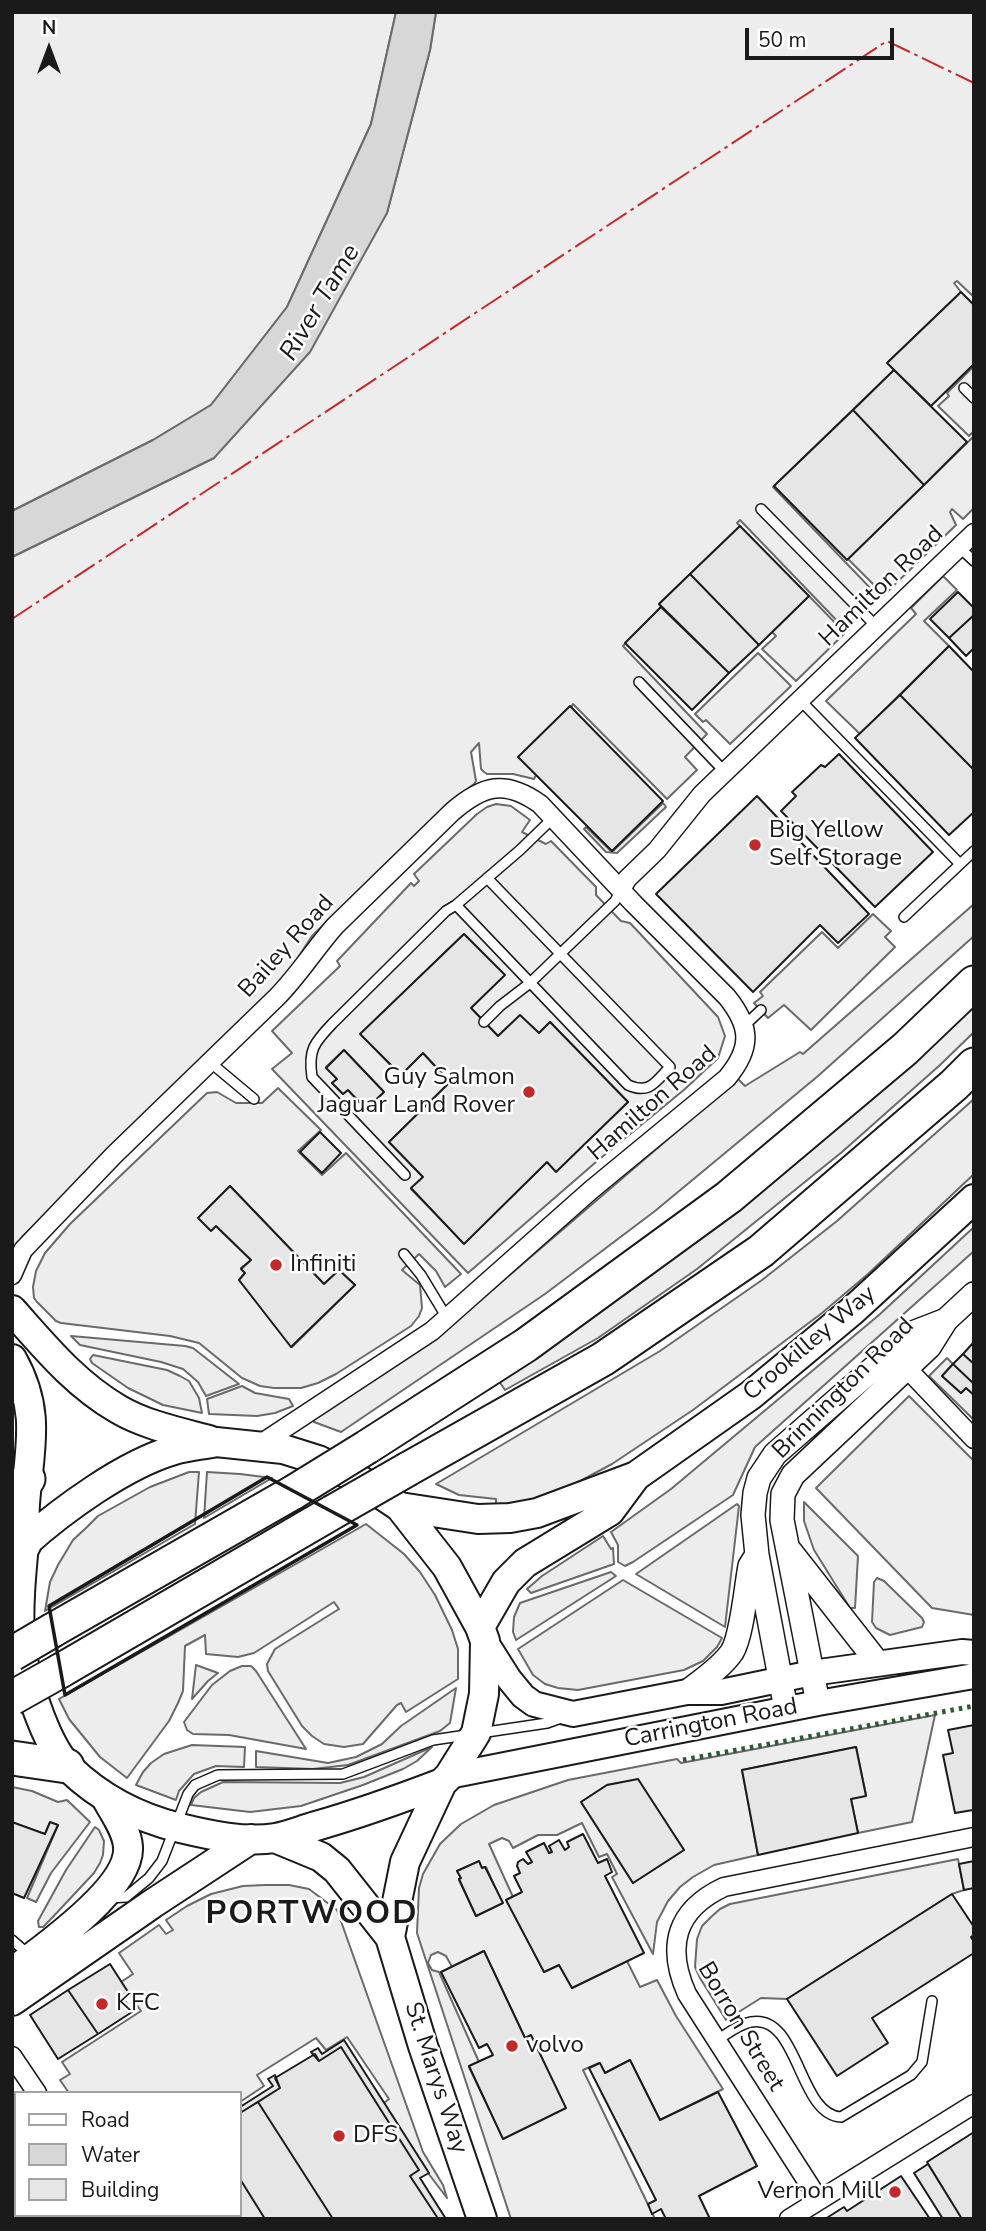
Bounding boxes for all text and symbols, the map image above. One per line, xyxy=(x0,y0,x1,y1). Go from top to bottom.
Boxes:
north arrow xyxy=(14,14,84,84)
scale bar xyxy=(748,14,897,58)
text: N xyxy=(42,15,56,41)
text: 50 m xyxy=(758,26,807,54)
water label: River Tame xyxy=(274,239,368,367)
street label: Hamilton Road xyxy=(814,521,950,653)
place label: Big Yellow Self Storage xyxy=(769,817,902,873)
marker: Big Yellow Self Storage xyxy=(747,837,763,853)
street label: Bailey Road xyxy=(233,890,341,1004)
street label: Hamilton Road xyxy=(583,1040,723,1168)
place label: Guy Salmon Jaguar Land Rover xyxy=(317,1064,515,1120)
marker: Guy Salmon Jaguar Land Rover xyxy=(521,1084,537,1100)
place label: Infiniti xyxy=(290,1251,356,1279)
marker: Infiniti xyxy=(268,1257,284,1273)
street label: Crookilley Way xyxy=(738,1280,882,1408)
street label: Brinnington Road xyxy=(767,1312,921,1466)
street label: Carrington Road xyxy=(622,1693,800,1755)
district label: PORTWOOD xyxy=(206,1896,418,1934)
street label: Borron Street xyxy=(690,1957,790,2097)
place label: KFC xyxy=(116,1990,160,2018)
marker: KFC xyxy=(94,1996,110,2012)
street label: St. Marys Way xyxy=(397,1999,473,2157)
place label: volvo xyxy=(526,2032,584,2060)
marker: volvo xyxy=(504,2038,520,2054)
legend xyxy=(14,2091,242,2217)
text: Road xyxy=(81,2106,130,2134)
place label: DFS xyxy=(353,2122,398,2150)
marker: DFS xyxy=(331,2128,347,2144)
text: Water xyxy=(81,2141,140,2169)
text: Building xyxy=(81,2176,159,2204)
place label: Vernon Mill xyxy=(757,2178,881,2206)
marker: Vernon Mill xyxy=(887,2184,903,2200)

